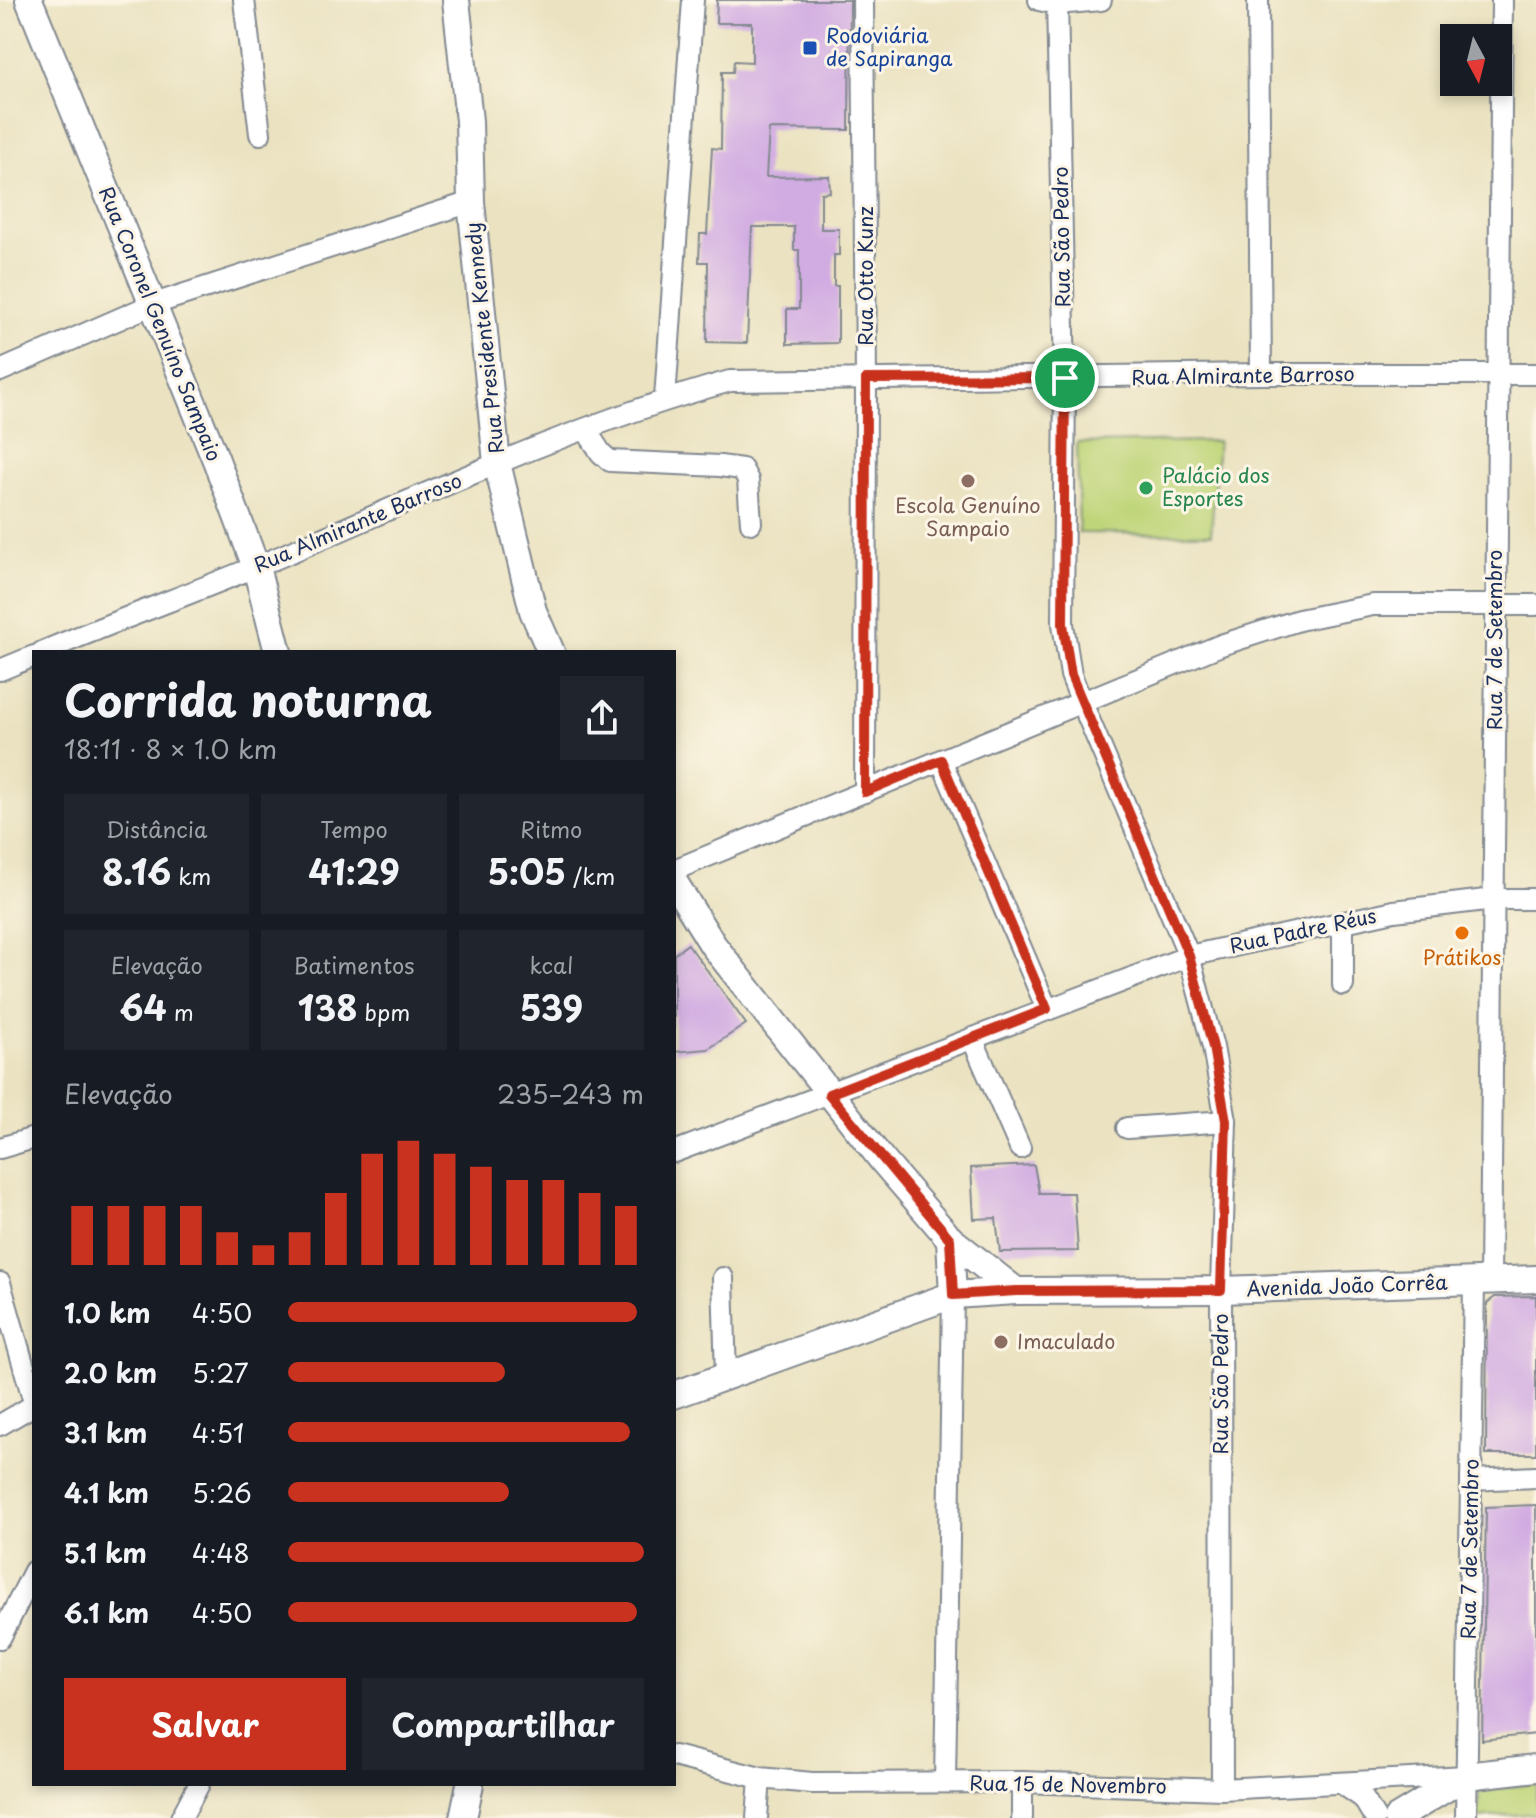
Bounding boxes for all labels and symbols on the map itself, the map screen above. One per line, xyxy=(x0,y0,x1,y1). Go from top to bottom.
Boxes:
place label: Rodoviária de Sapiranga xyxy=(826,20,953,73)
north arrow xyxy=(1440,24,1512,96)
marker: Rodoviária de Sapiranga xyxy=(801,39,819,57)
street label: Rua São Pedro xyxy=(1045,166,1077,308)
street label: Rua Coronel Genuíno Sampaio xyxy=(92,182,230,465)
street label: Rua Otto Kunz xyxy=(850,206,880,346)
street label: Rua Presidente Kennedy xyxy=(457,221,511,455)
pin xyxy=(1031,344,1099,412)
street label: Rua Almirante Barroso xyxy=(1131,358,1355,392)
place label: Palácio dos Esportes xyxy=(1162,460,1270,513)
street label: Rua Almirante Barroso xyxy=(249,465,466,580)
marker: Escola Genuíno Sampaio xyxy=(959,472,977,490)
marker: Palácio dos Esportes xyxy=(1137,479,1155,497)
place label: Escola Genuíno Sampaio xyxy=(895,490,1041,543)
street label: Rua 7 de Setembro xyxy=(1479,550,1509,730)
street label: Rua Padre Réus xyxy=(1227,900,1379,960)
marker: Prátikos xyxy=(1453,924,1471,942)
place label: Prátikos xyxy=(1423,942,1501,972)
street label: Avenida João Corrêa xyxy=(1246,1266,1448,1304)
street label: Rua São Pedro xyxy=(1205,1314,1235,1454)
place label: Imaculado xyxy=(1017,1326,1115,1356)
marker: Imaculado xyxy=(992,1333,1010,1351)
street label: Rua 7 de Setembro xyxy=(1452,1458,1486,1640)
street label: Rua 15 de Novembro xyxy=(969,1767,1167,1801)

